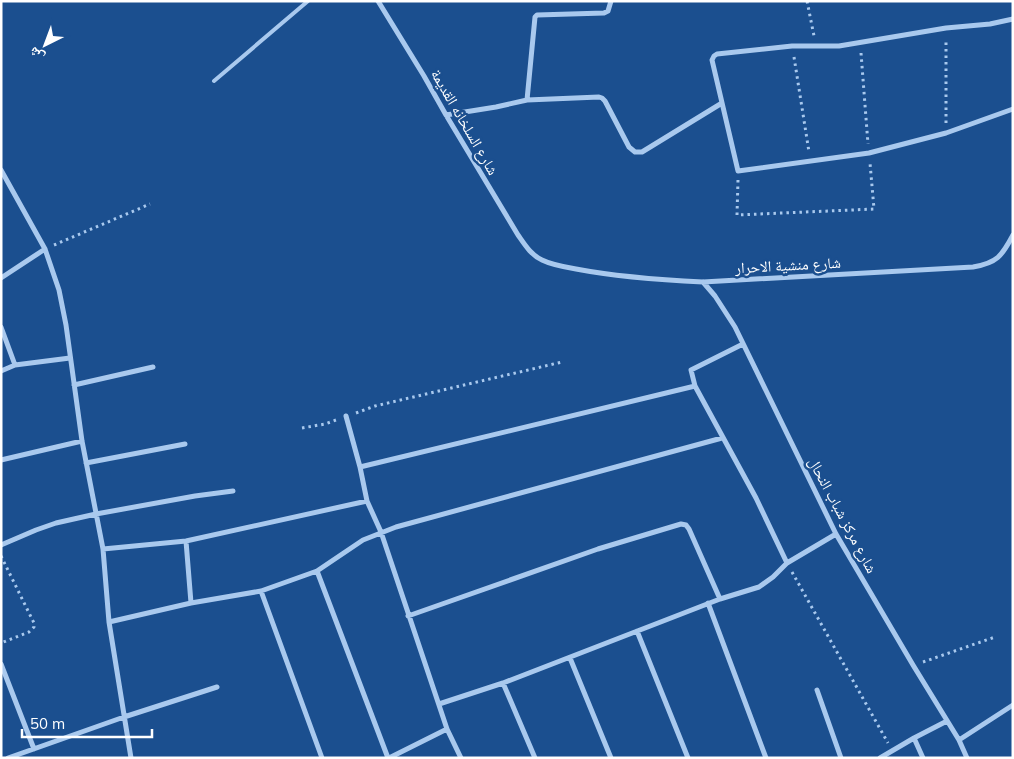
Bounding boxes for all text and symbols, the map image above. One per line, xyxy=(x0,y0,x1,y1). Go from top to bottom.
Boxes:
north arrow xyxy=(20,20,70,70)
text: ش xyxy=(25,43,48,66)
street label: شارع السلخانه القديمة xyxy=(426,66,503,179)
street label: شارع منشية الاحرار xyxy=(734,253,842,278)
street label: شارع مركز شباب النحال xyxy=(803,454,882,577)
scale bar xyxy=(22,706,152,738)
text: 50 m xyxy=(30,714,65,733)

